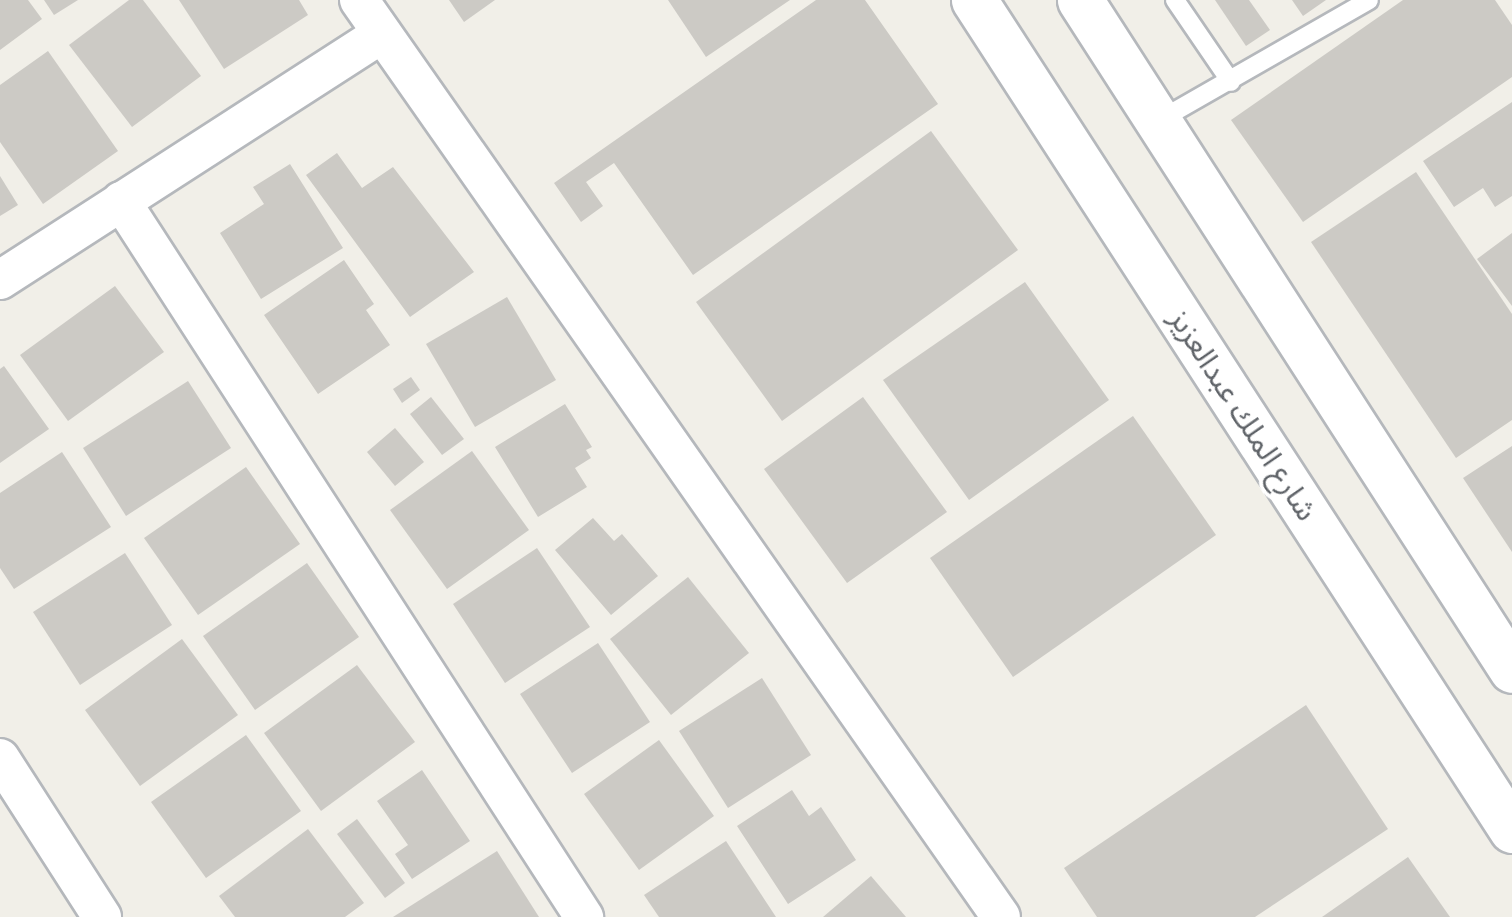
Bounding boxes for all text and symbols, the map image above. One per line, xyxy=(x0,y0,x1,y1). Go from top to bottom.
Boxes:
street label: شارع الملك عبدالعزيز xyxy=(1161,303,1325,527)

